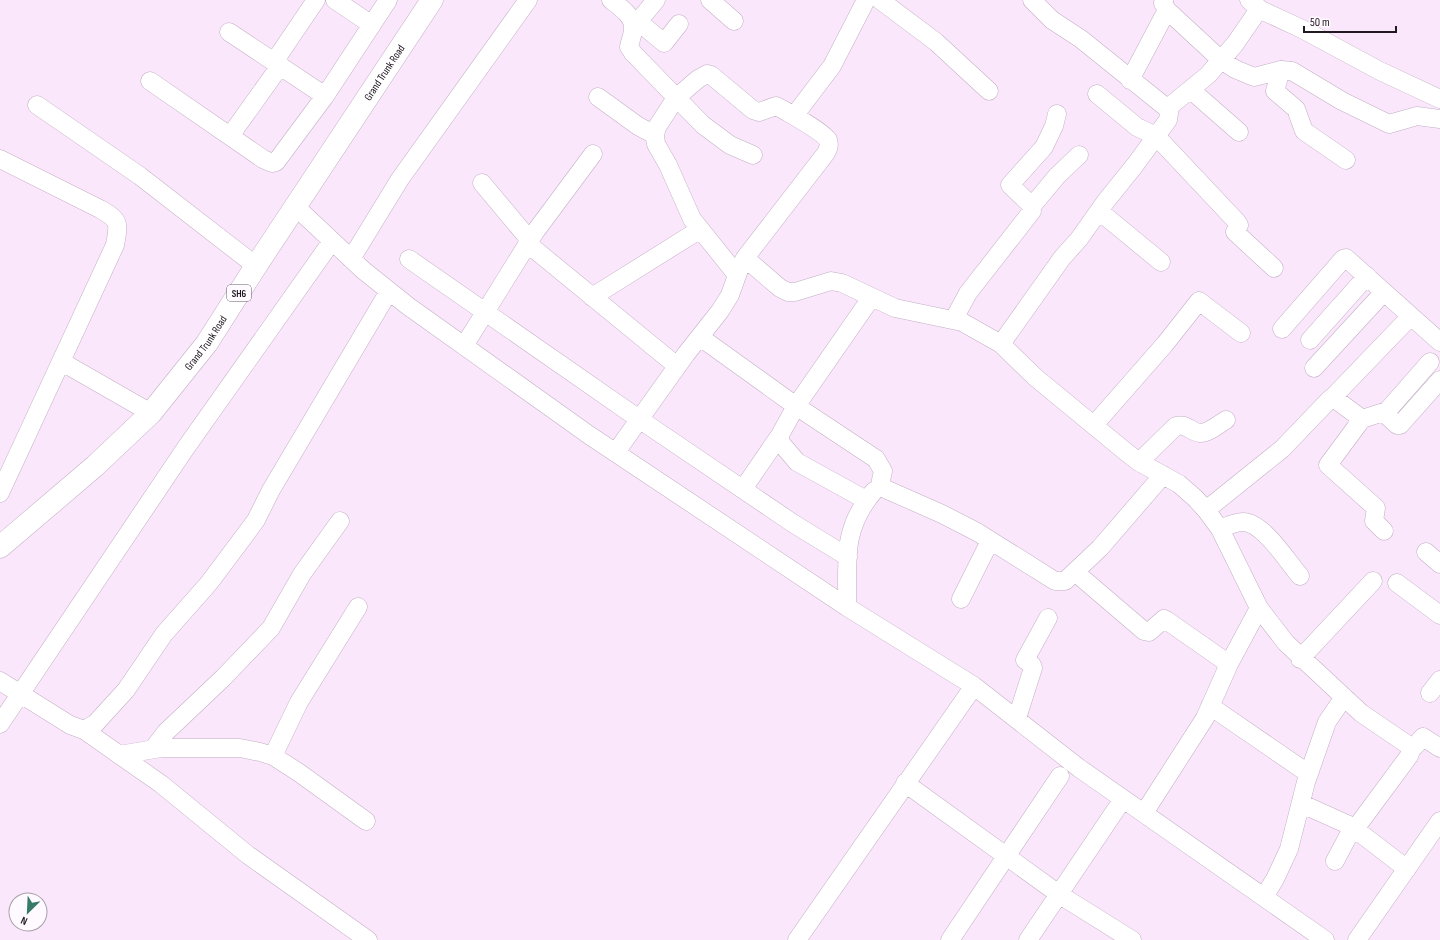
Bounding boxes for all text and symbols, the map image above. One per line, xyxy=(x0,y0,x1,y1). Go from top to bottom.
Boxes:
scale bar xyxy=(1304,8,1396,34)
text: 50 m xyxy=(1310,15,1330,30)
street label: Grand Trunk Road xyxy=(361,42,408,103)
road number: SH6 xyxy=(227,285,251,301)
street label: Grand Trunk Road xyxy=(182,313,230,373)
north arrow xyxy=(8,892,48,932)
text: N xyxy=(19,913,29,928)

